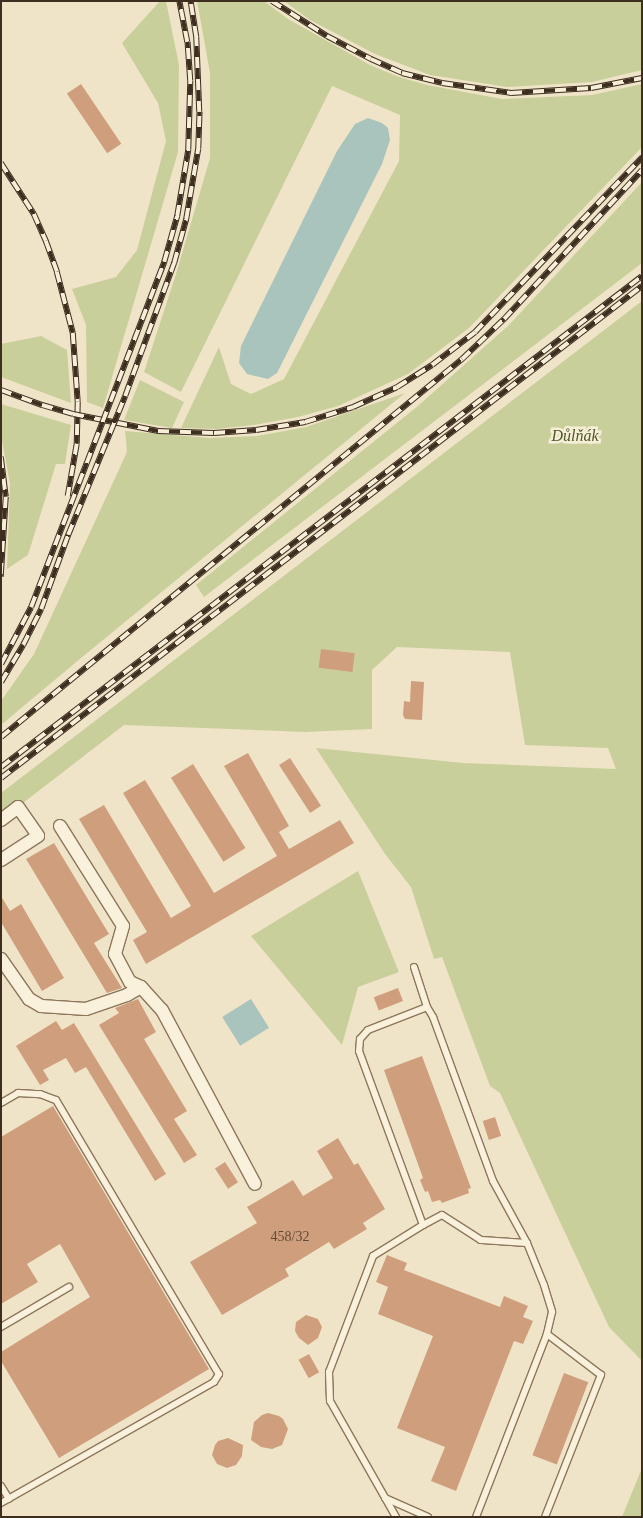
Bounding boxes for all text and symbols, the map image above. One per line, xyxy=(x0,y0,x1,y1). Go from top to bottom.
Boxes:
park label: Důlňák xyxy=(551,426,599,446)
house number: 458/32 xyxy=(271,1229,309,1245)

